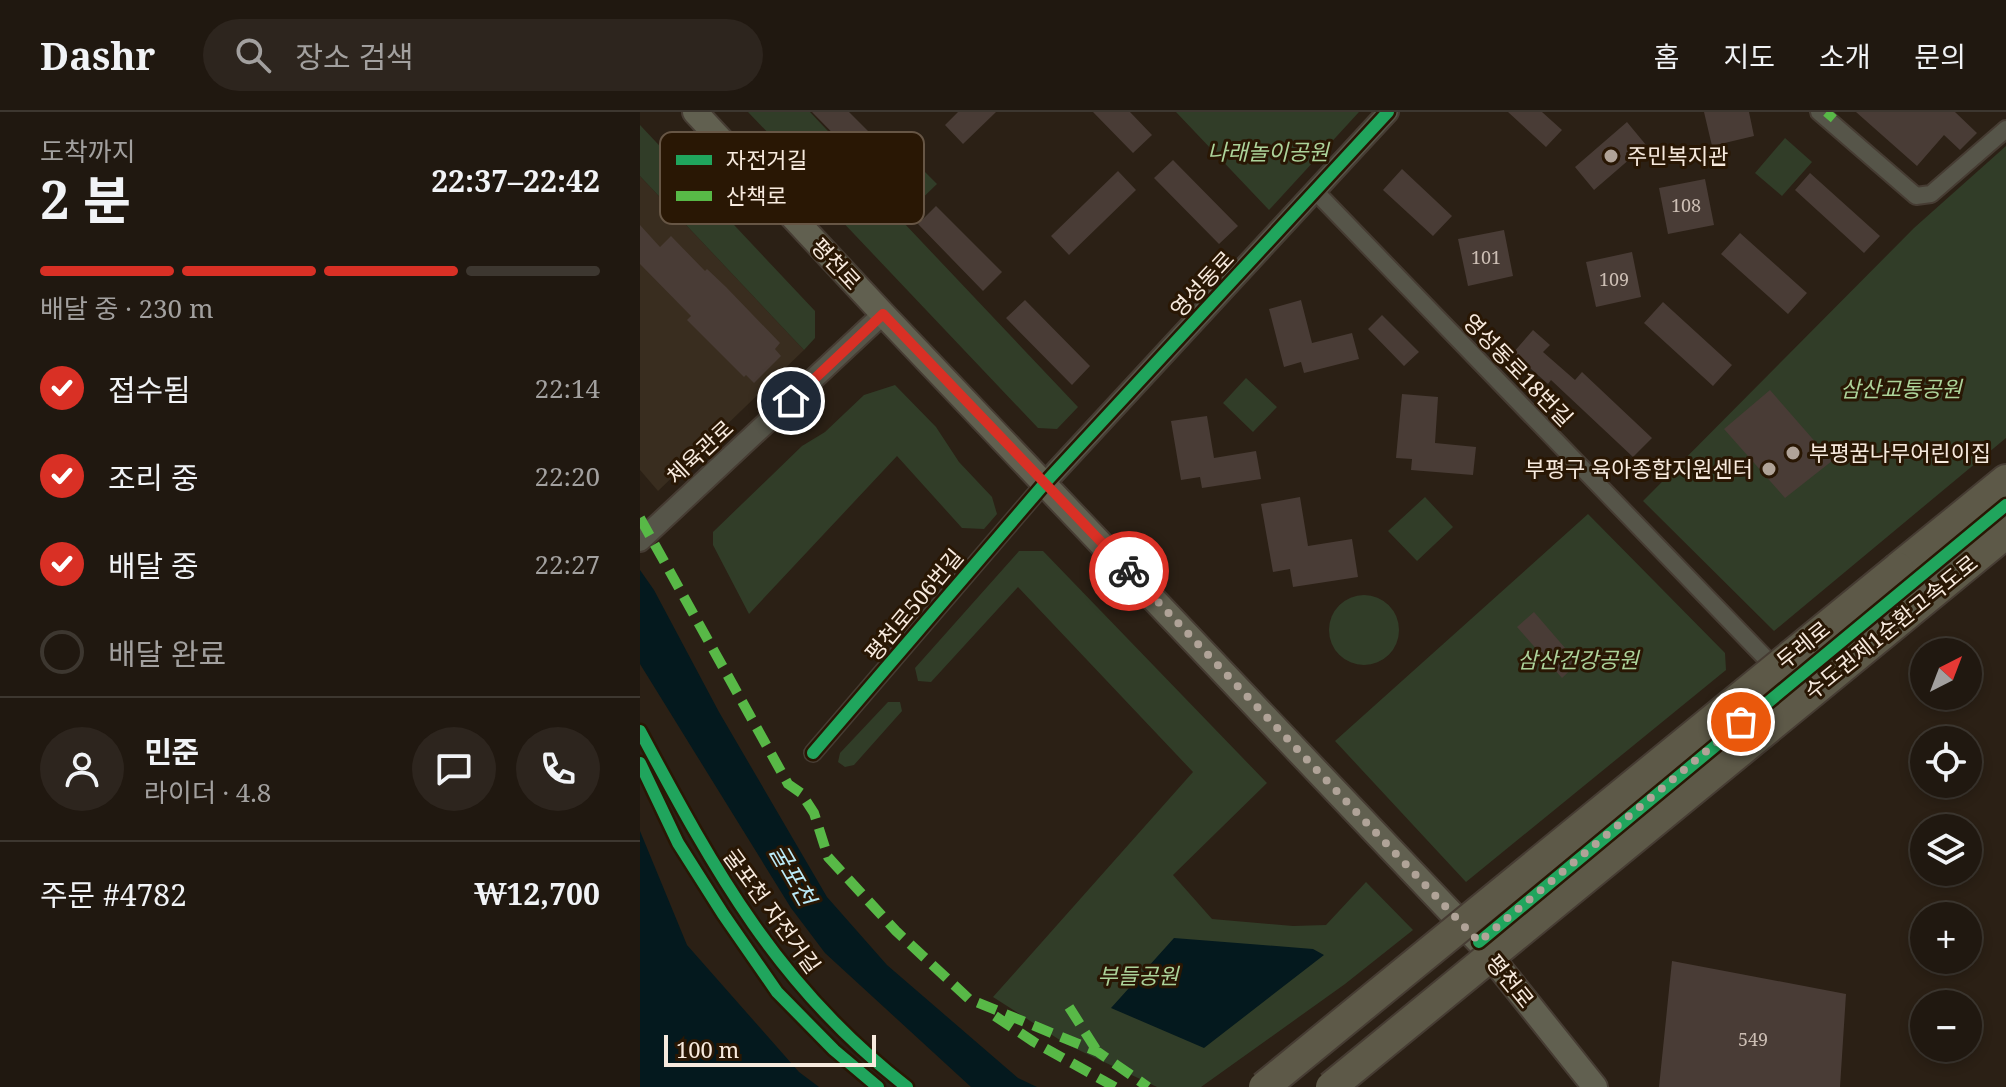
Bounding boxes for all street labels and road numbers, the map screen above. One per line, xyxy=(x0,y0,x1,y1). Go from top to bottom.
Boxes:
street label: 평천로 xyxy=(805,231,868,296)
street label: 영성동로 xyxy=(1163,243,1240,323)
street label: 영성동로18번길 xyxy=(1457,306,1580,432)
street label: 체육관로 xyxy=(659,413,739,490)
street label: 평천로506번길 xyxy=(857,542,969,667)
street label: 수도권제1순환고속도로 xyxy=(1798,547,1983,705)
street label: 두레로 xyxy=(1769,613,1835,675)
street label: 굴포천 자전거길 xyxy=(717,842,828,979)
street label: 평천로 xyxy=(1480,947,1542,1013)

